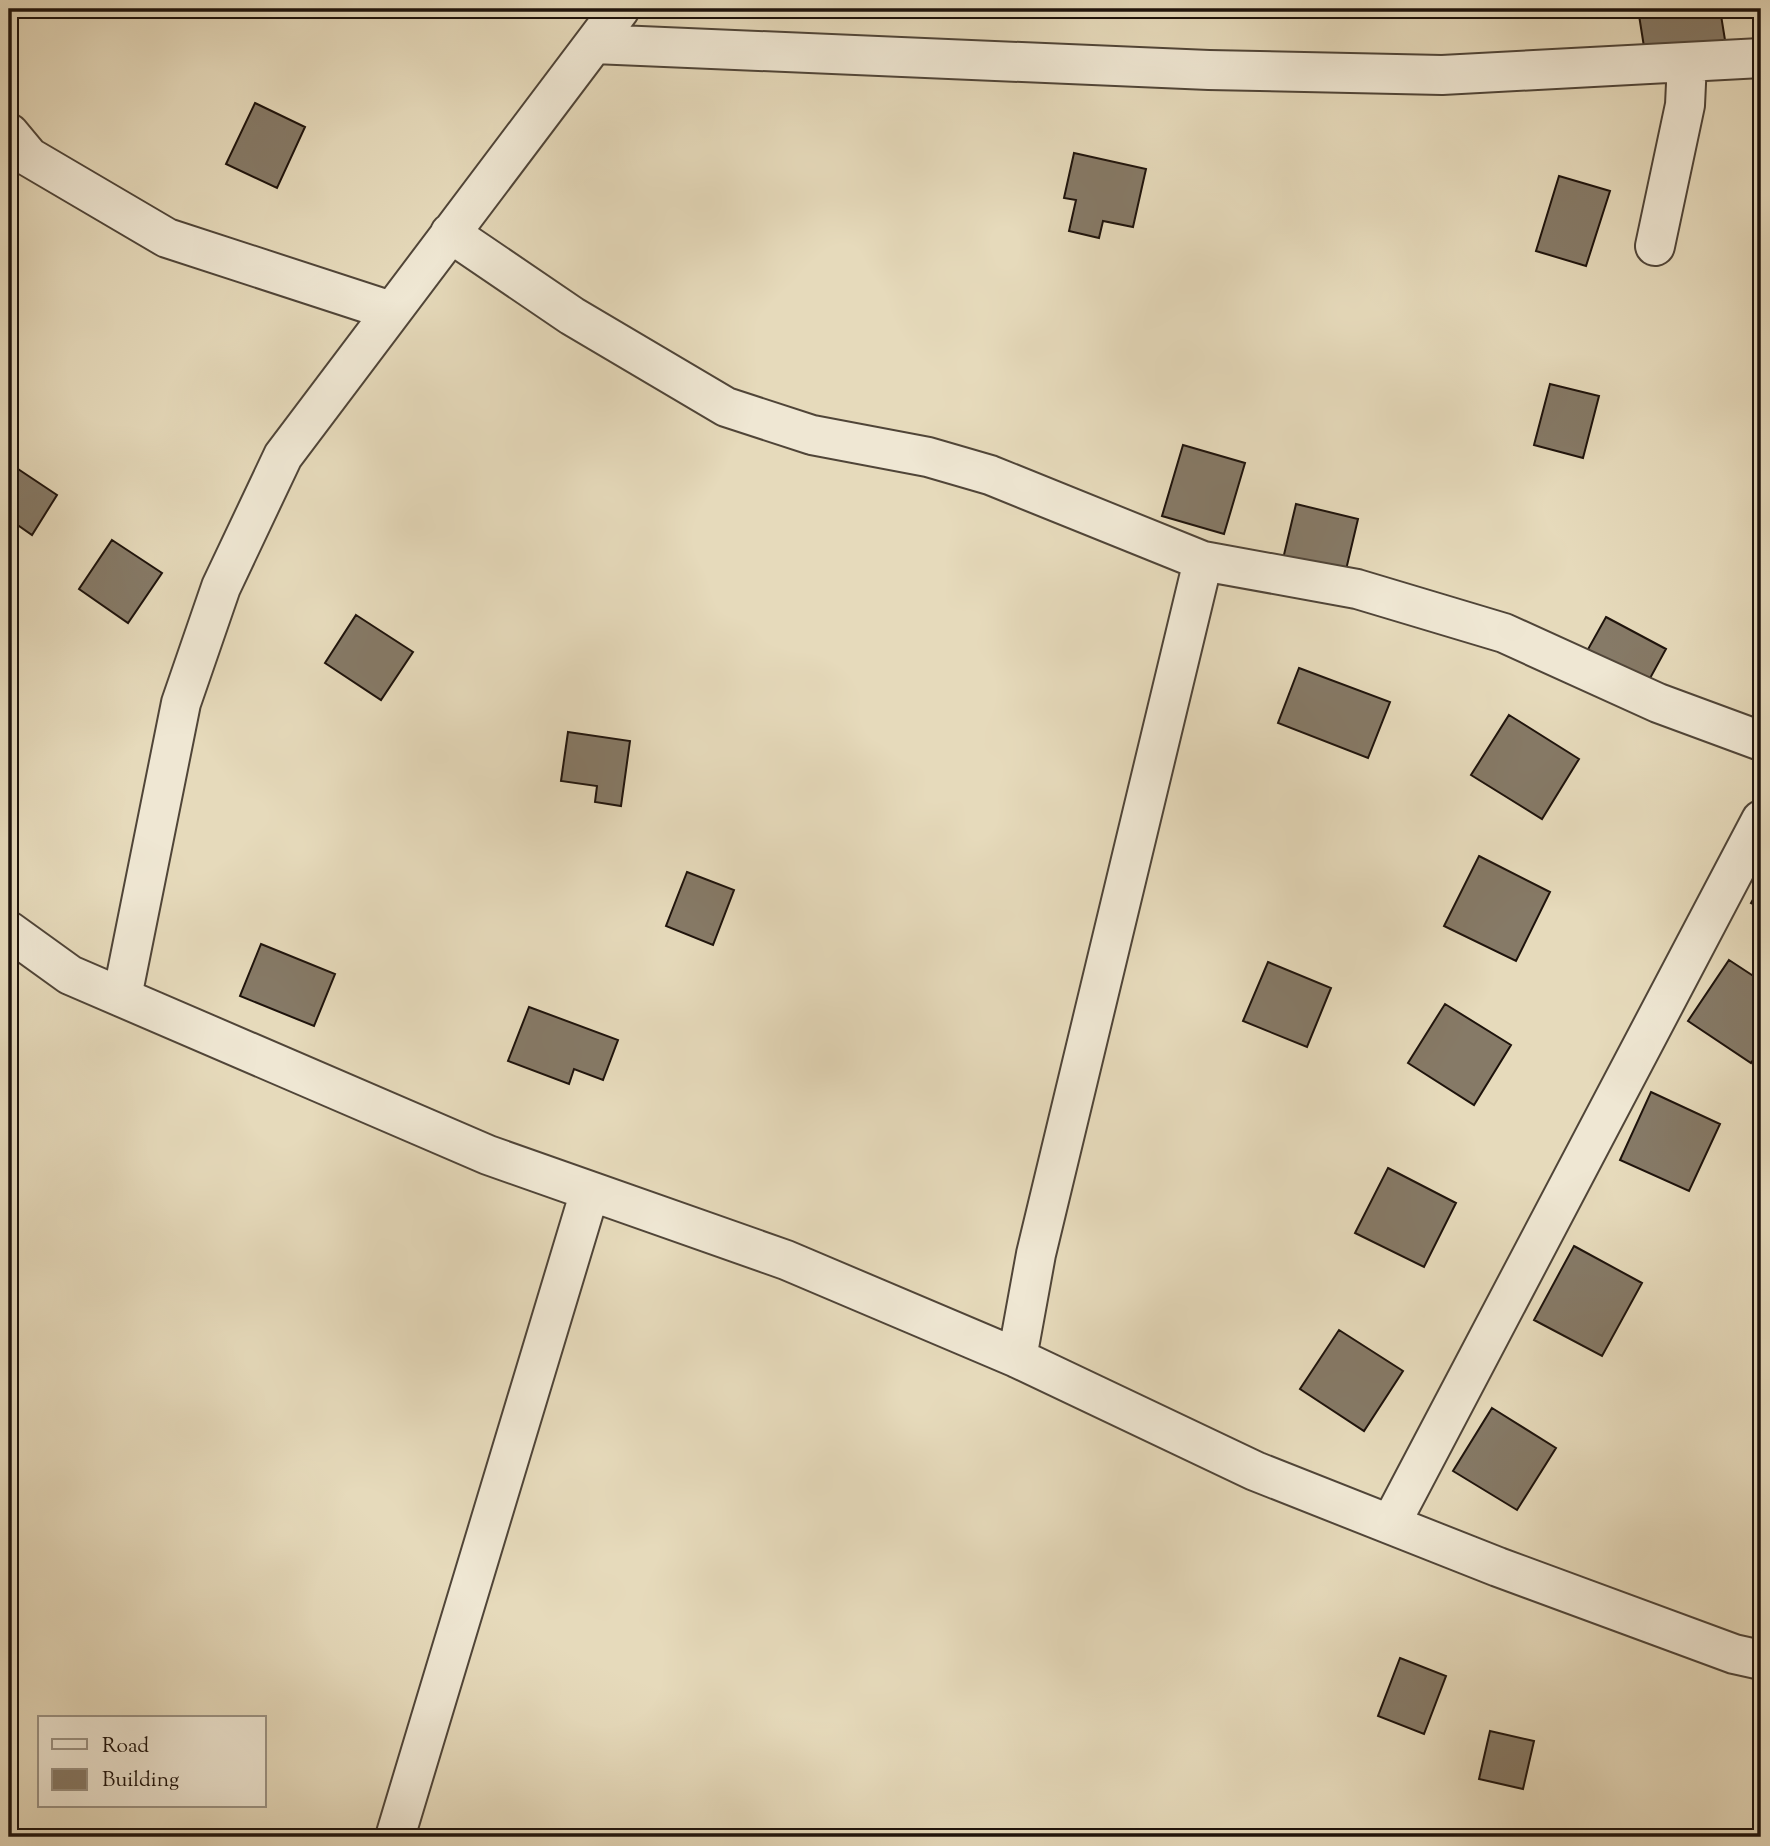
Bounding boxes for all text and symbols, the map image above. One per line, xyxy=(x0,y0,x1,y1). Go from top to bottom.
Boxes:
legend xyxy=(38,1716,266,1808)
text: Road xyxy=(102,1732,149,1762)
text: Building xyxy=(102,1766,179,1796)

